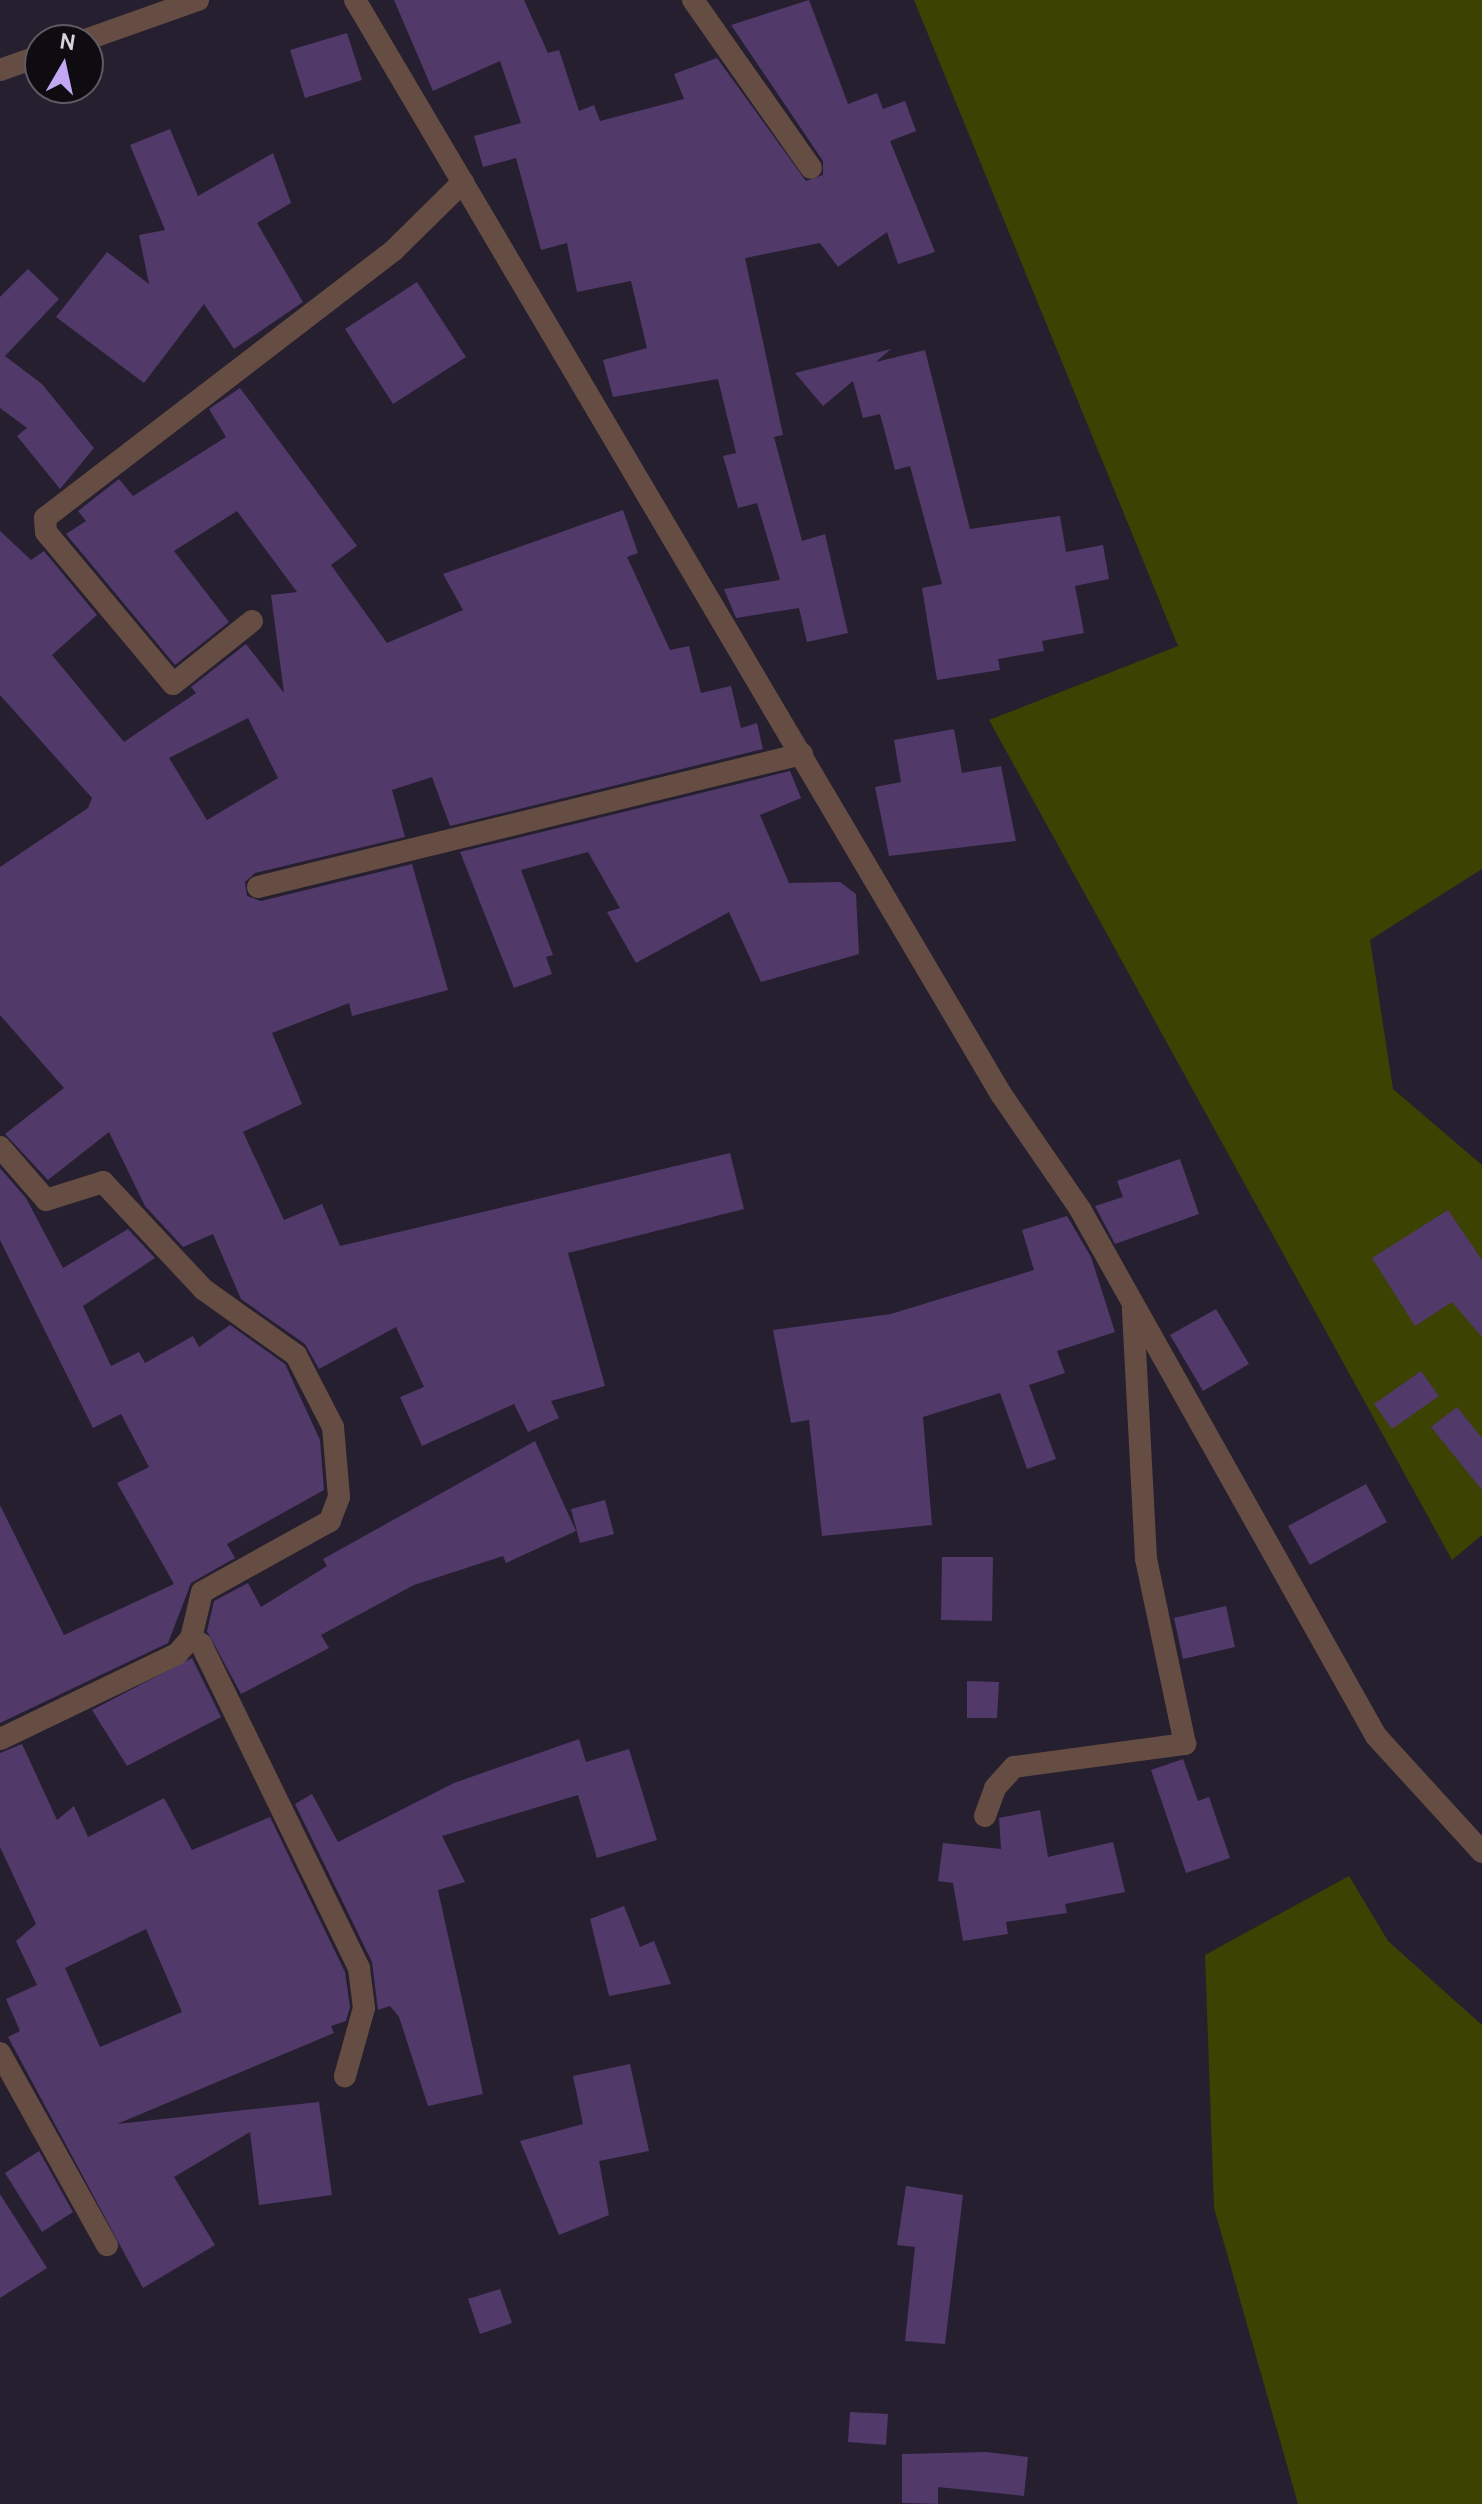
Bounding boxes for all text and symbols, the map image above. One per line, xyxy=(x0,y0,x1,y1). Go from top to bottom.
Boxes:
north arrow xyxy=(24,24,104,104)
text: N xyxy=(58,27,77,56)

